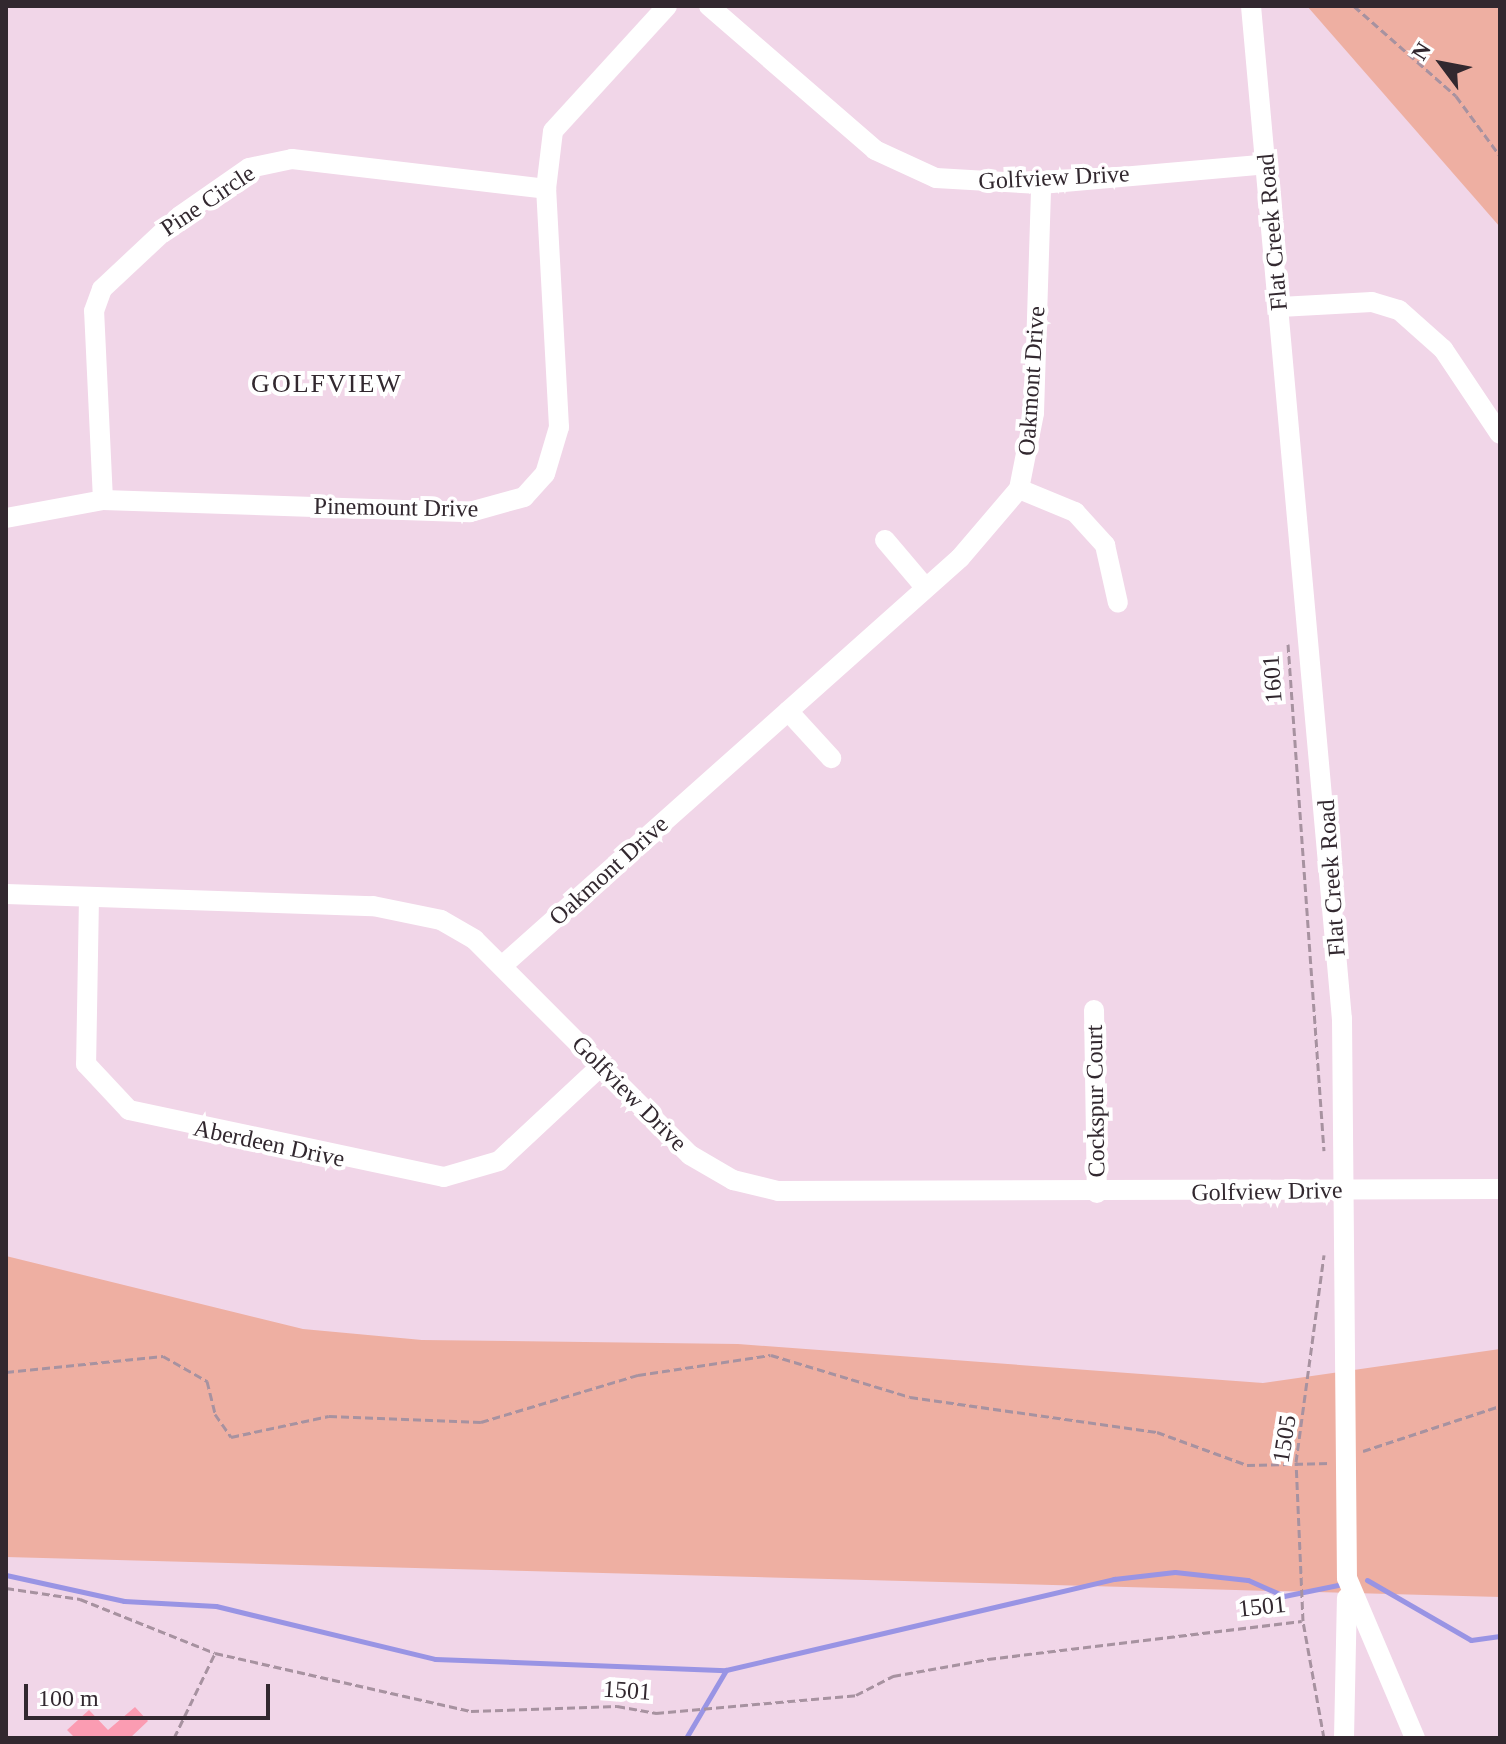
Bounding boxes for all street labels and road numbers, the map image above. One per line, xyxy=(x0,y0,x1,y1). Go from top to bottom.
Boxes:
street label: Flat Creek Road xyxy=(1252,152,1294,312)
street label: Pine Circle xyxy=(155,159,261,243)
street label: Golfview Drive xyxy=(978,160,1130,196)
street label: Oakmont Drive xyxy=(1012,305,1052,457)
street label: Pinemount Drive xyxy=(313,492,479,524)
street label: 1601 xyxy=(1257,654,1289,704)
street label: Flat Creek Road xyxy=(1312,799,1352,957)
street label: Oakmont Drive xyxy=(544,810,674,932)
street label: Cockspur Court xyxy=(1080,1024,1112,1178)
street label: Golfview Drive xyxy=(565,1030,693,1158)
street label: Aberdeen Drive xyxy=(191,1114,347,1174)
street label: Golfview Drive xyxy=(1191,1176,1343,1208)
street label: 1505 xyxy=(1267,1413,1303,1465)
street label: 1501 xyxy=(1237,1590,1287,1624)
street label: 1501 xyxy=(602,1675,652,1707)

